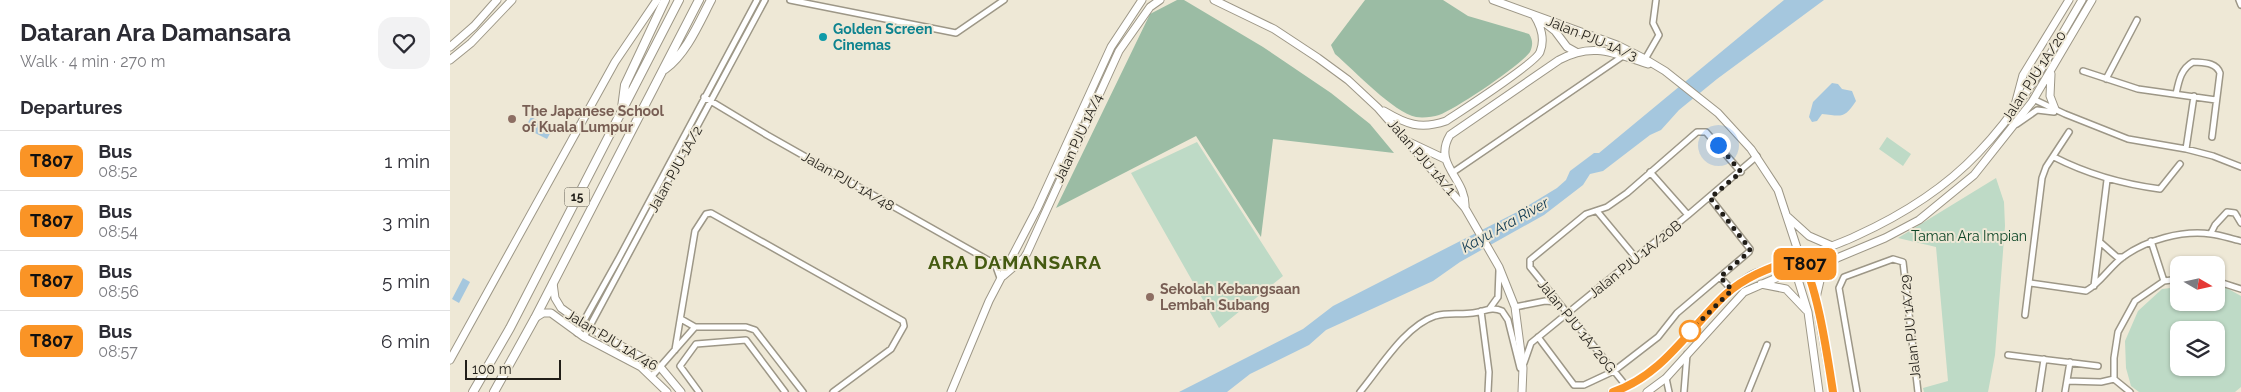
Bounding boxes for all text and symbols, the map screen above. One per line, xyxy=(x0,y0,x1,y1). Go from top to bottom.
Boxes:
street label: Jalan PJU 1A/3 xyxy=(1544,12,1640,64)
button: heart xyxy=(378,17,430,69)
text: Dataran Ara Damansara xyxy=(20,18,291,47)
place label: Golden Screen Cinemas xyxy=(833,21,932,53)
street label: Jalan PJU 1A/20 xyxy=(1999,28,2069,124)
marker: Golden Screen Cinemas xyxy=(817,31,829,43)
text: Walk · 4 min · 270 m xyxy=(20,52,166,71)
street label: Jalan PJU 1A/4 xyxy=(1050,91,1106,185)
text: Departures xyxy=(20,96,122,118)
place label: The Japanese School of Kuala Lumpur xyxy=(522,103,665,135)
marker: The Japanese School of Kuala Lumpur xyxy=(506,113,518,125)
street label: Jalan PJU 1A/1 xyxy=(1385,116,1459,198)
street label: Jalan PJU 1A/2 xyxy=(645,123,705,215)
your location xyxy=(1706,133,1731,158)
text: Bus xyxy=(98,140,132,162)
street label: Jalan PJU 1A/48 xyxy=(799,148,897,214)
text: T807 xyxy=(30,150,73,171)
text: 1 min xyxy=(384,150,430,172)
text: 08:52 xyxy=(98,162,138,181)
road number: 15 xyxy=(564,188,590,206)
water label: Kayu Ara River xyxy=(1458,193,1553,256)
text: Bus xyxy=(98,200,132,222)
text: T807 xyxy=(30,210,73,231)
text: 3 min xyxy=(382,210,430,232)
street label: Jalan PJU 1A/20B xyxy=(1586,217,1684,301)
text: 08:54 xyxy=(98,222,138,241)
park label: Taman Ara Impian xyxy=(1911,228,2027,244)
line badge: T807 xyxy=(1770,248,1840,280)
district label: ARA DAMANSARA xyxy=(928,251,1102,273)
text: T807 xyxy=(1783,253,1827,274)
north arrow xyxy=(2170,256,2225,311)
map controls xyxy=(2170,256,2225,376)
text: Bus xyxy=(98,260,132,282)
text: T807 xyxy=(30,270,73,291)
text: 5 min xyxy=(382,270,430,292)
street label: Jalan PJU 1A/29 xyxy=(1897,274,1923,380)
street label: Jalan PJU 1A/20G xyxy=(1535,276,1619,376)
place label: Sekolah Kebangsaan Lembah Subang xyxy=(1160,281,1300,313)
text: 08:56 xyxy=(98,282,139,301)
marker: Sekolah Kebangsaan Lembah Subang xyxy=(1144,291,1156,303)
street label: Jalan PJU 1A/46 xyxy=(563,306,661,374)
text: Bus xyxy=(98,320,132,342)
unlabelled marker xyxy=(1679,320,1701,342)
button: layers xyxy=(2170,321,2225,376)
text: T807 xyxy=(30,330,73,351)
text: 6 min xyxy=(381,330,430,352)
text: 08:57 xyxy=(98,342,138,361)
scale bar xyxy=(465,357,561,380)
text: 100 m xyxy=(472,361,512,377)

